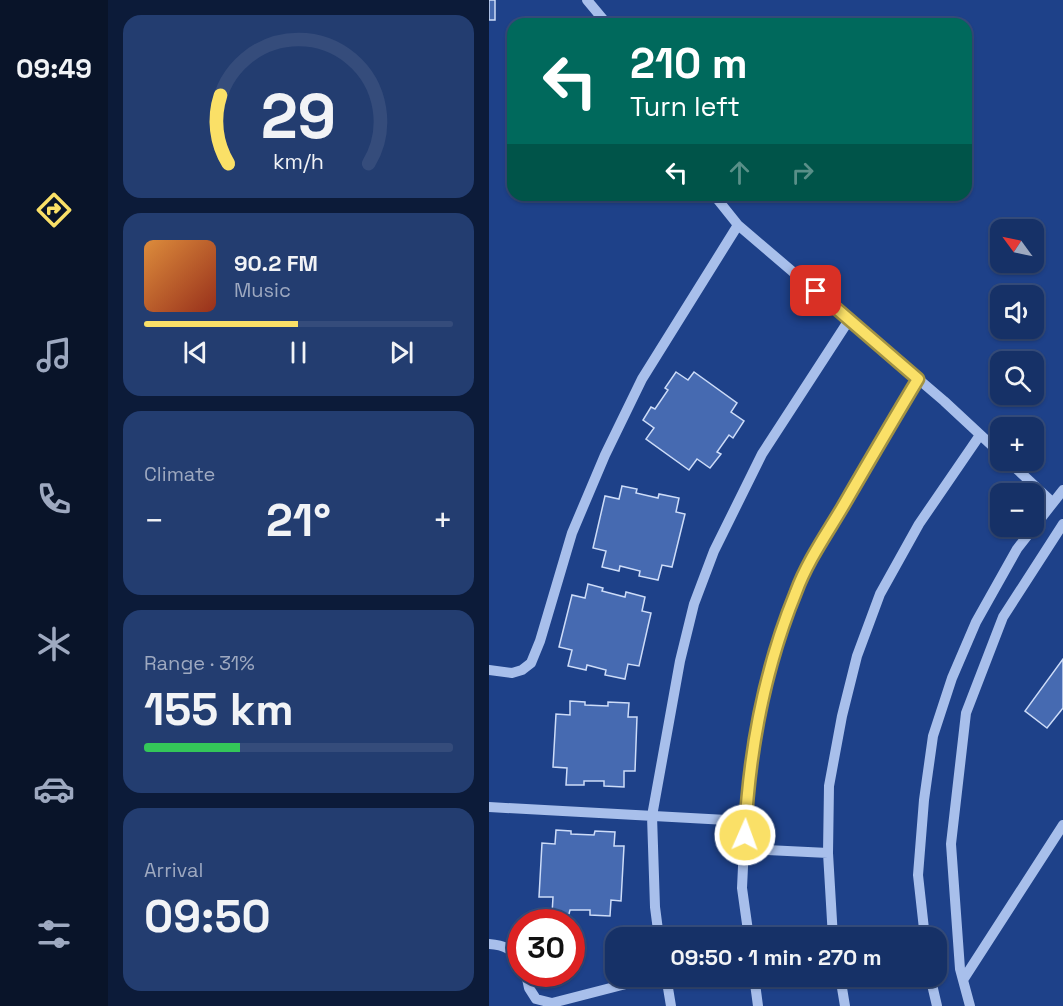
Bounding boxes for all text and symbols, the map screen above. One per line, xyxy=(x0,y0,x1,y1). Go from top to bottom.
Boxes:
text: 210 m xyxy=(630,37,748,90)
icon: left xyxy=(531,42,609,120)
text: 09:49 xyxy=(16,51,92,86)
text: 29 xyxy=(261,77,336,156)
text: Turn left xyxy=(630,89,740,124)
text: km/h xyxy=(273,148,324,175)
icon: left xyxy=(660,156,693,189)
icon: ahead xyxy=(723,156,756,189)
icon: right xyxy=(786,156,819,189)
icon: directions xyxy=(33,189,75,231)
north arrow xyxy=(990,219,1044,273)
map controls xyxy=(990,219,1044,537)
text: 90.2 FM xyxy=(234,249,318,277)
pin xyxy=(790,265,841,316)
icon: arrive xyxy=(799,274,832,307)
text: Music xyxy=(234,277,291,303)
button: sound xyxy=(990,285,1044,339)
icon: music xyxy=(33,334,75,376)
icon: previous xyxy=(179,336,212,369)
icon: pause xyxy=(282,336,315,369)
icon: next xyxy=(385,336,418,369)
button: search xyxy=(990,351,1044,405)
button: + xyxy=(990,417,1044,471)
text: Climate xyxy=(144,461,215,487)
icon: phone xyxy=(33,478,75,520)
button: − xyxy=(990,483,1044,537)
text: 21° xyxy=(266,492,331,549)
text: − xyxy=(144,500,164,542)
text: + xyxy=(433,500,453,542)
icon: climate xyxy=(33,623,75,665)
text: Range · 31% xyxy=(144,650,255,676)
text: 155 km xyxy=(144,681,294,738)
icon: car xyxy=(33,768,75,810)
position arrow xyxy=(713,803,777,867)
text: Arrival xyxy=(144,857,203,883)
text: 09:50 xyxy=(144,888,271,945)
speed limit sign: 30 xyxy=(507,909,585,987)
icon: filters xyxy=(33,913,75,955)
text: 09:50 · 1 min · 270 m xyxy=(670,943,882,971)

